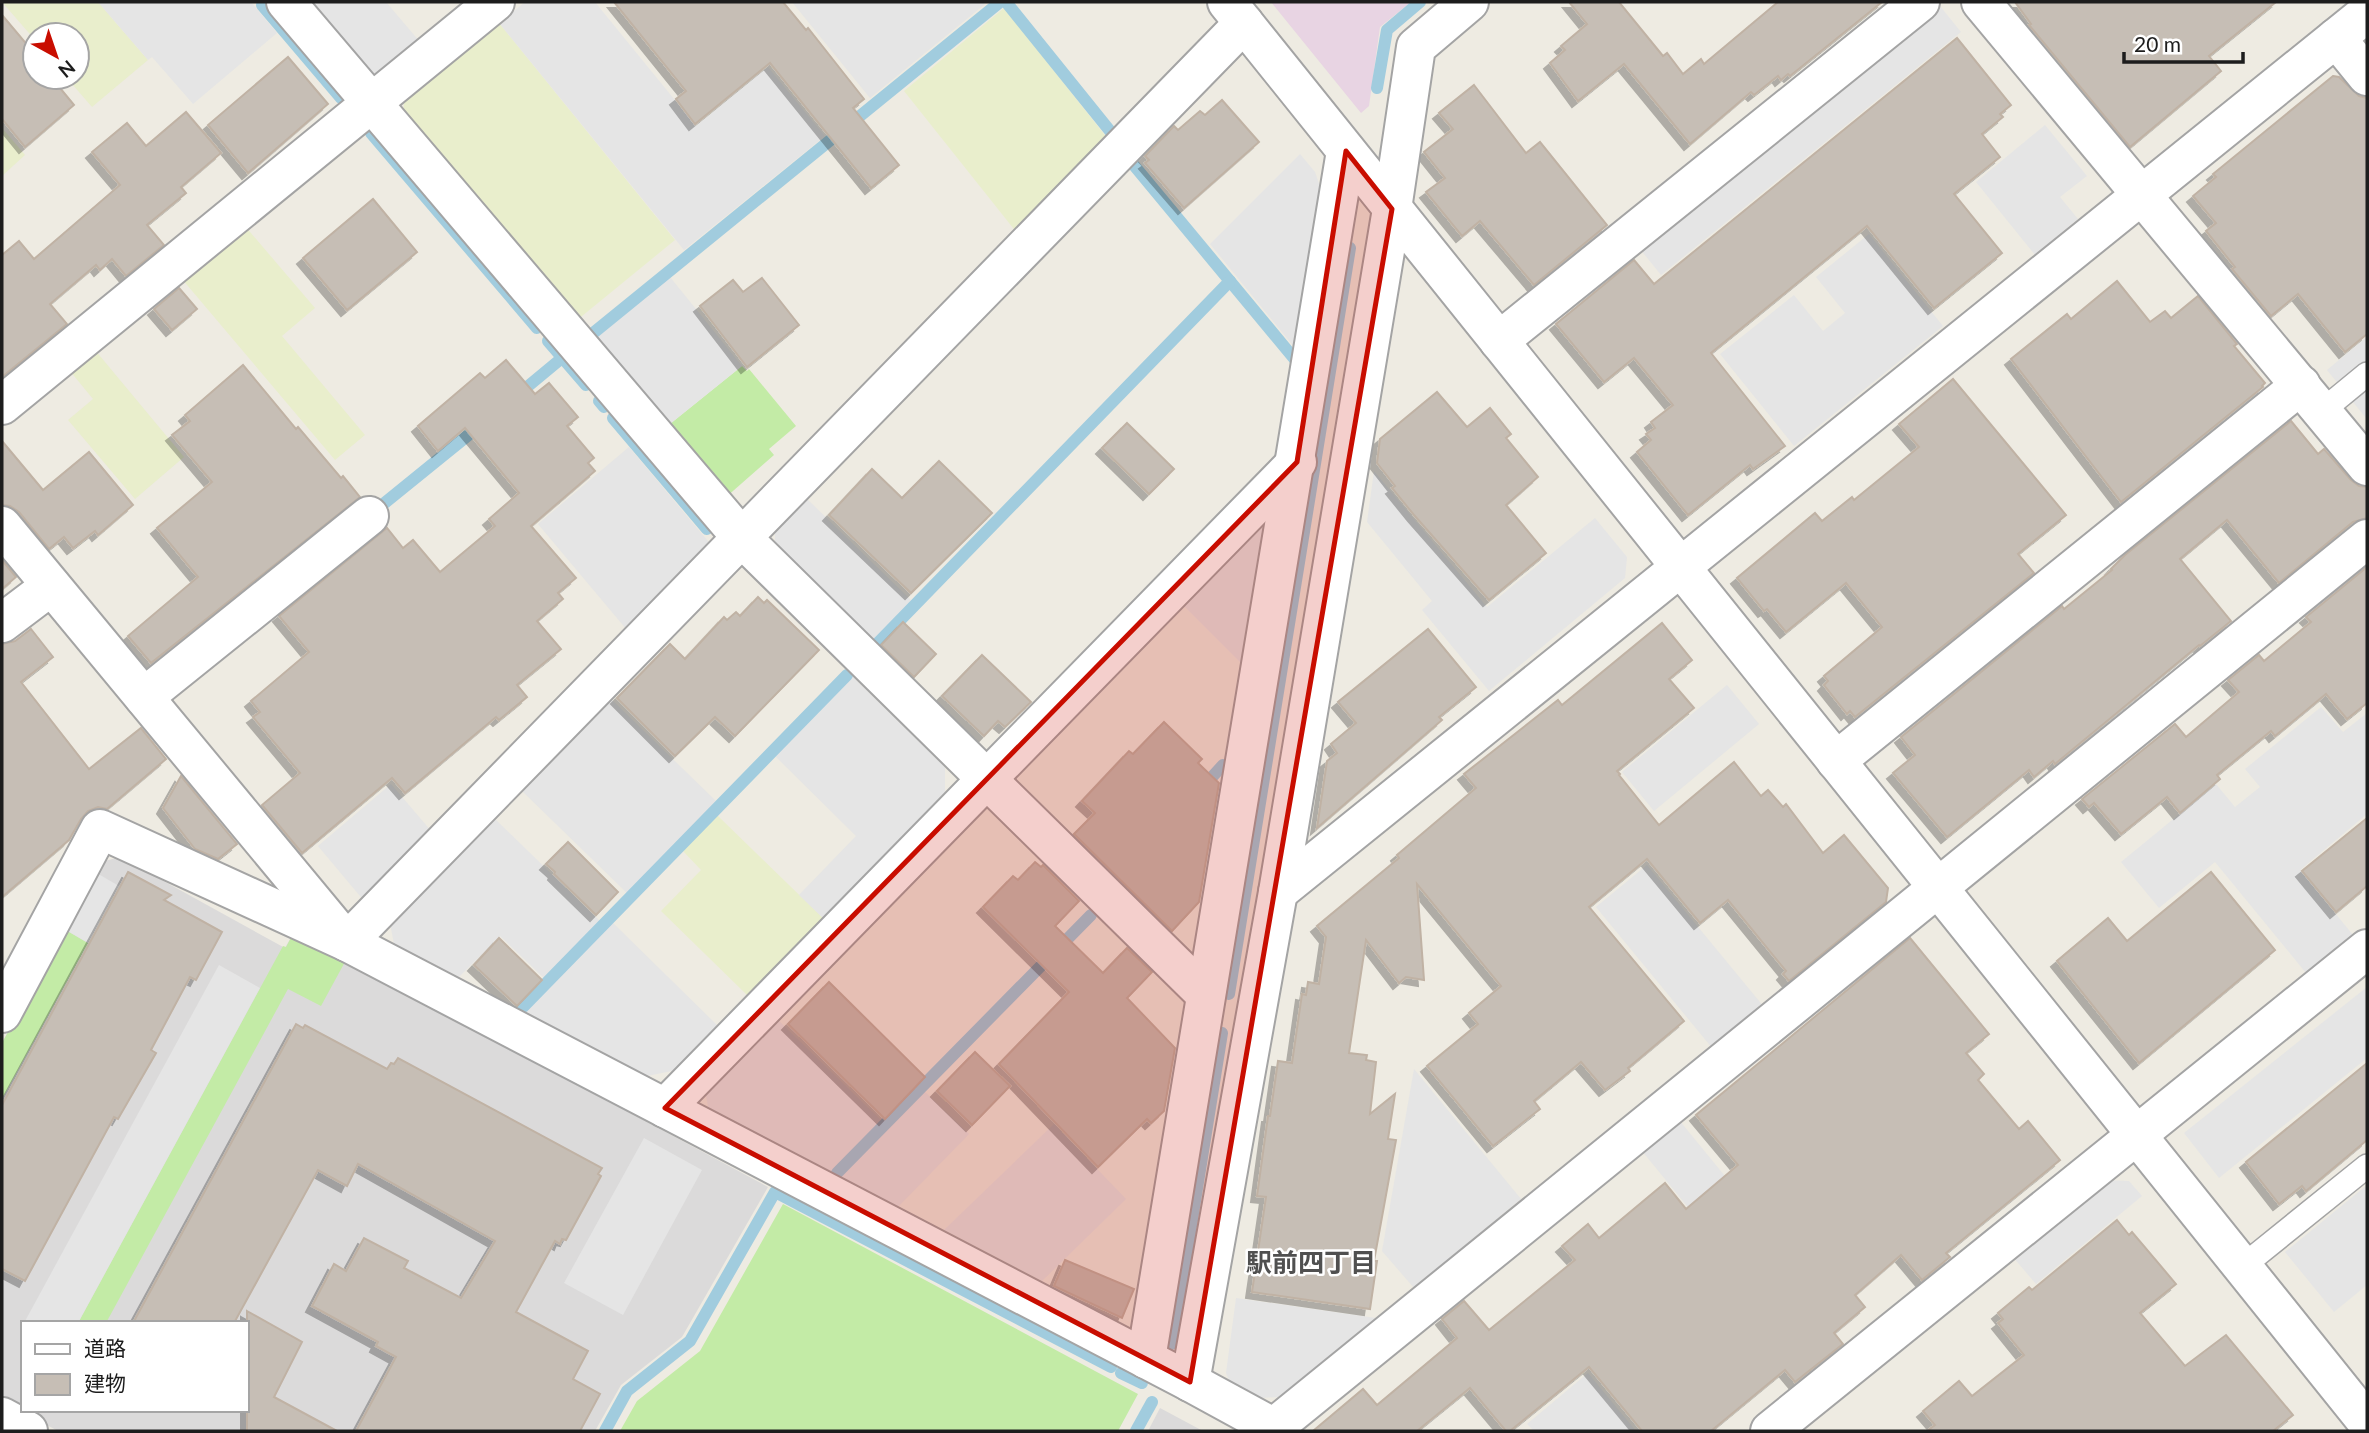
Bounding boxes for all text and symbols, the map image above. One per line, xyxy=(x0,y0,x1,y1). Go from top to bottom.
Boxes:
north arrow xyxy=(21,21,91,91)
scale bar xyxy=(2124,21,2243,65)
text: 20 m xyxy=(2134,31,2181,56)
text: N xyxy=(54,56,80,83)
district label: 駅前四丁目 xyxy=(1246,1246,1376,1278)
legend xyxy=(21,1321,248,1412)
text: 道路 xyxy=(84,1335,126,1360)
text: 建物 xyxy=(84,1370,126,1395)

